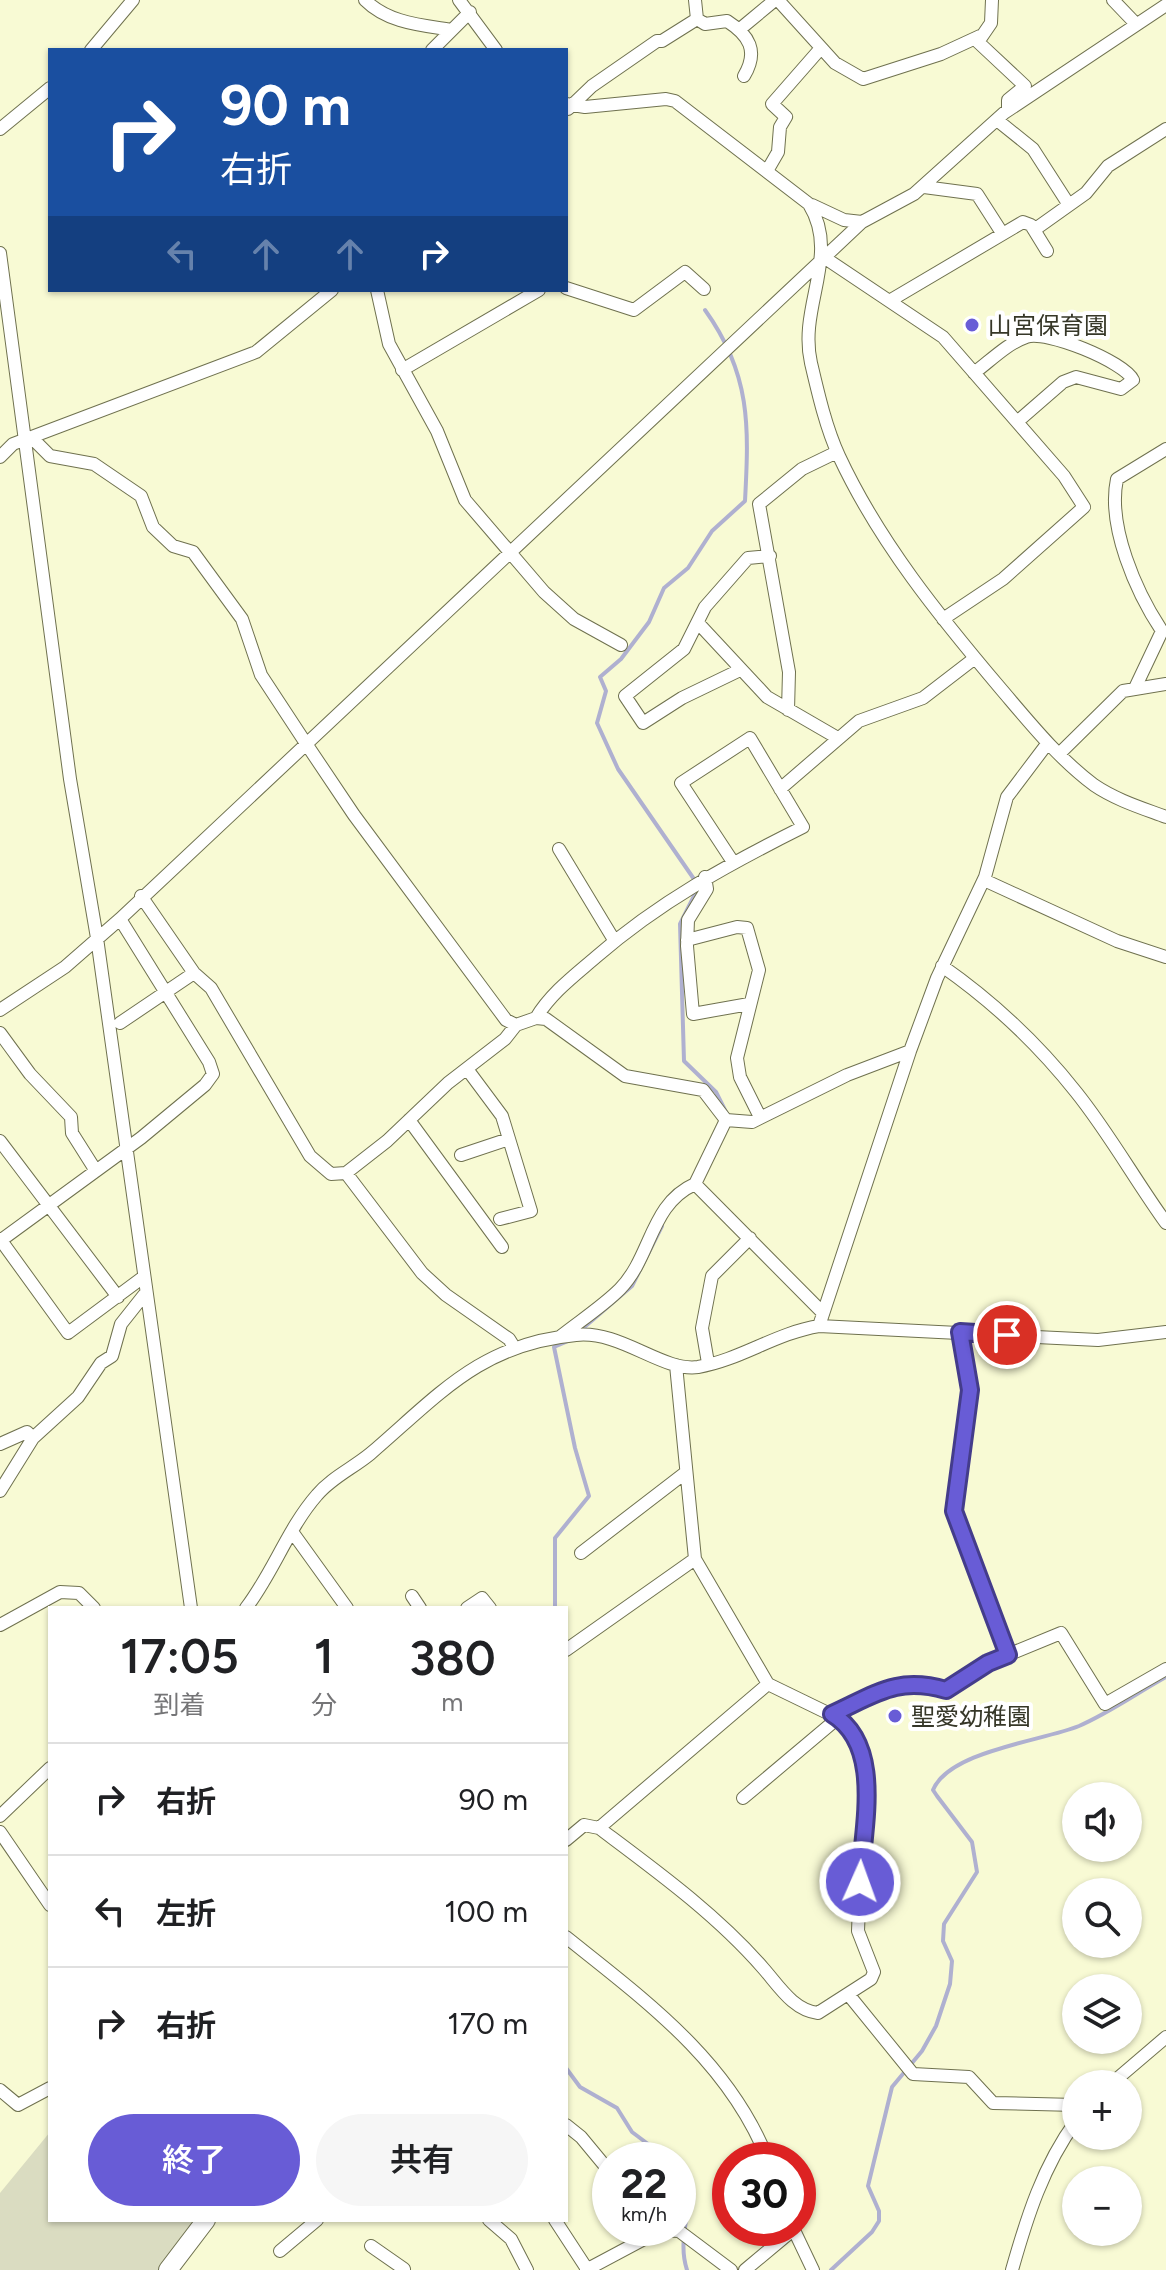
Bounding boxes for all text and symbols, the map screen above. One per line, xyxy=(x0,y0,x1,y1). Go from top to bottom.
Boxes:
text: 90 m xyxy=(220,72,351,139)
icon: right xyxy=(88,80,192,184)
text: 右折 xyxy=(220,148,292,191)
icon: left xyxy=(160,232,204,276)
icon: ahead xyxy=(244,232,288,276)
icon: ahead xyxy=(328,232,372,276)
icon: right xyxy=(412,232,456,276)
place label: 山宮保育園 xyxy=(988,311,1108,340)
marker: 山宮保育園 xyxy=(963,316,981,334)
pin xyxy=(973,1301,1041,1369)
icon: arrive xyxy=(985,1313,1029,1357)
text: 17:05 xyxy=(120,1627,239,1685)
text: 1 xyxy=(314,1627,334,1685)
text: 380 xyxy=(409,1629,496,1687)
text: m xyxy=(441,1686,463,1718)
text: 到着 xyxy=(153,1689,205,1721)
text: 分 xyxy=(311,1689,337,1721)
place label: 聖愛幼稚園 xyxy=(911,1702,1031,1731)
marker: 聖愛幼稚園 xyxy=(886,1707,904,1725)
icon: right xyxy=(88,1777,132,1821)
text: 90 m xyxy=(459,1781,528,1818)
map controls xyxy=(1062,1782,1142,2246)
button: sound xyxy=(1062,1782,1142,1862)
text: 右折 xyxy=(156,1783,216,1820)
position arrow xyxy=(818,1840,902,1924)
button: search xyxy=(1062,1878,1142,1958)
icon: left xyxy=(88,1889,132,1933)
text: 100 m xyxy=(444,1893,528,1930)
text: 左折 xyxy=(156,1895,216,1932)
button: layers xyxy=(1062,1974,1142,2054)
icon: right xyxy=(88,2001,132,2045)
text: 170 m xyxy=(447,2005,528,2042)
text: 右折 xyxy=(156,2007,216,2044)
button: + xyxy=(1062,2070,1142,2150)
button: 終了 xyxy=(88,2114,300,2206)
button: 共有 xyxy=(316,2114,528,2206)
speed limit sign: 30 xyxy=(712,2142,816,2246)
text: 22 xyxy=(621,2160,667,2208)
button: − xyxy=(1062,2166,1142,2246)
text: km/h xyxy=(621,2202,667,2226)

